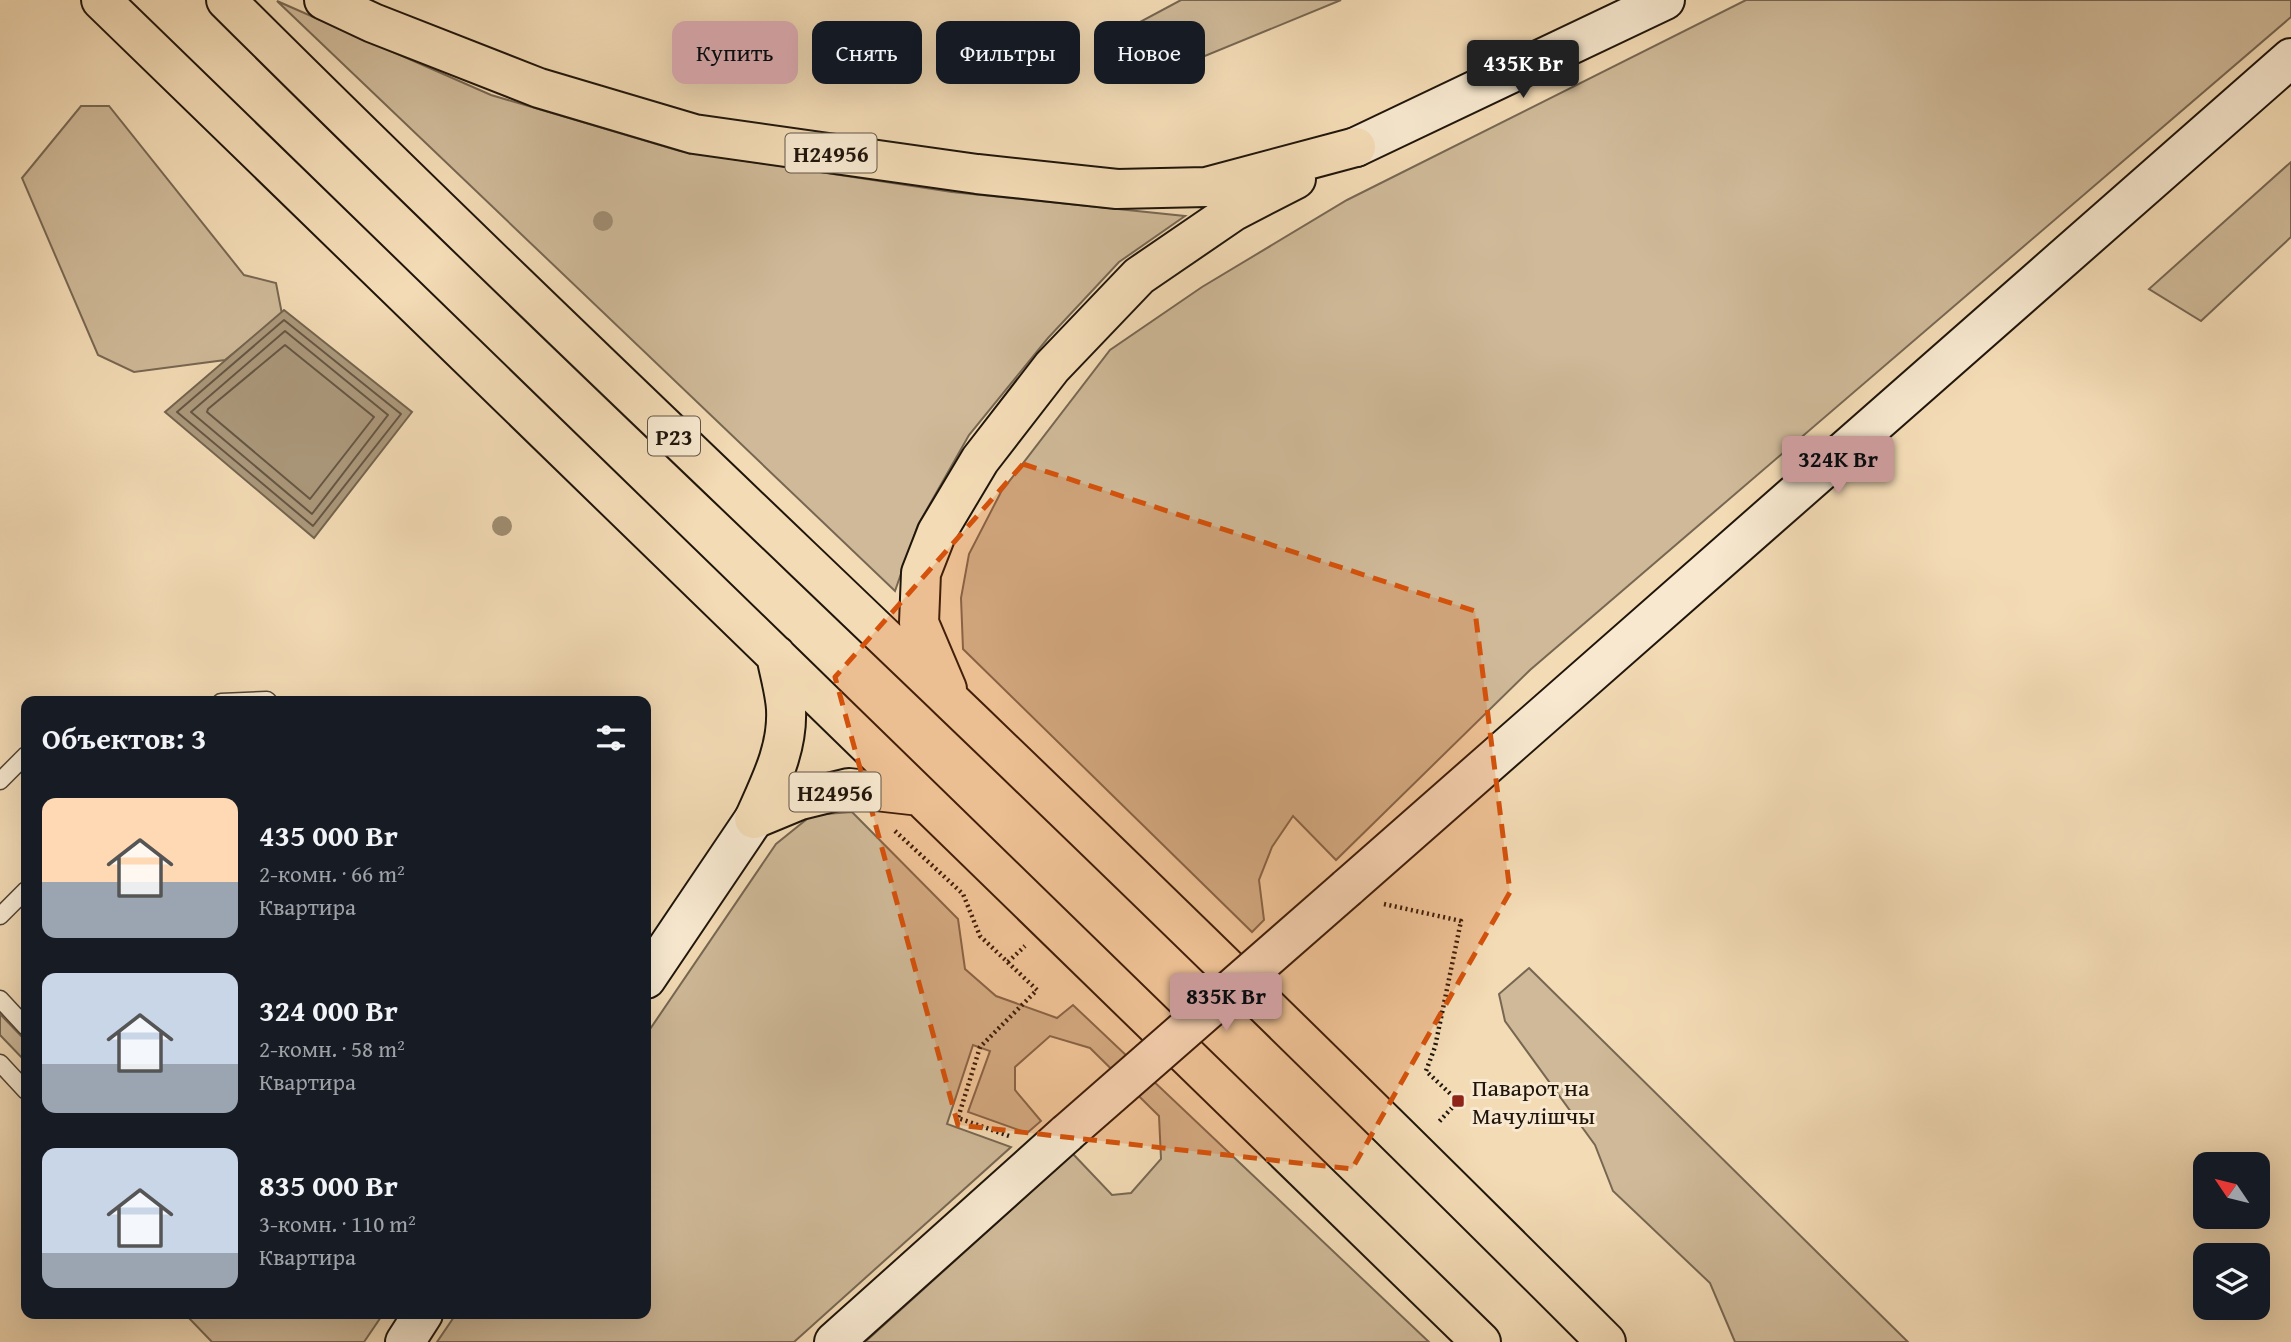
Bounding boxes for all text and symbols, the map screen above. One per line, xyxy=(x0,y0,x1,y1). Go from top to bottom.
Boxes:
chip: Купить xyxy=(672,21,798,84)
chip: Снять xyxy=(812,21,922,84)
chip: Фильтры xyxy=(936,21,1080,84)
chip: Новое xyxy=(1094,21,1205,84)
pin: 435K Br xyxy=(1458,41,1588,100)
text: 435K Br xyxy=(1483,46,1563,79)
road number: Н24956 xyxy=(786,134,876,172)
road number: Р23 xyxy=(648,416,700,456)
pin: 324K Br xyxy=(1773,436,1903,496)
text: 324K Br xyxy=(1798,442,1878,475)
text: Объектов: 3 xyxy=(42,716,206,760)
icon: filters xyxy=(592,719,630,757)
road number: Н24956 xyxy=(790,772,880,812)
text: 435 000 Br xyxy=(259,813,398,857)
icon: home xyxy=(98,826,182,910)
text: 2-комн. · 66 m² xyxy=(259,857,405,890)
text: Квартира xyxy=(259,890,356,923)
pin: 835K Br xyxy=(1161,974,1291,1033)
text: 835K Br xyxy=(1186,979,1266,1012)
text: 324 000 Br xyxy=(259,988,398,1032)
icon: home xyxy=(98,1001,182,1085)
text: 2-комн. · 58 m² xyxy=(259,1032,405,1065)
text: Квартира xyxy=(259,1065,356,1098)
place label: Паварот на Мачулішчы xyxy=(1472,1070,1595,1133)
marker: Паварот на Мачулішчы xyxy=(1450,1093,1466,1109)
north arrow xyxy=(2193,1152,2270,1228)
map controls xyxy=(2193,1152,2270,1320)
text: 835 000 Br xyxy=(259,1163,398,1207)
icon: home xyxy=(98,1176,182,1260)
text: 3-комн. · 110 m² xyxy=(259,1207,416,1240)
text: Квартира xyxy=(259,1240,356,1273)
button: layers xyxy=(2193,1243,2270,1320)

